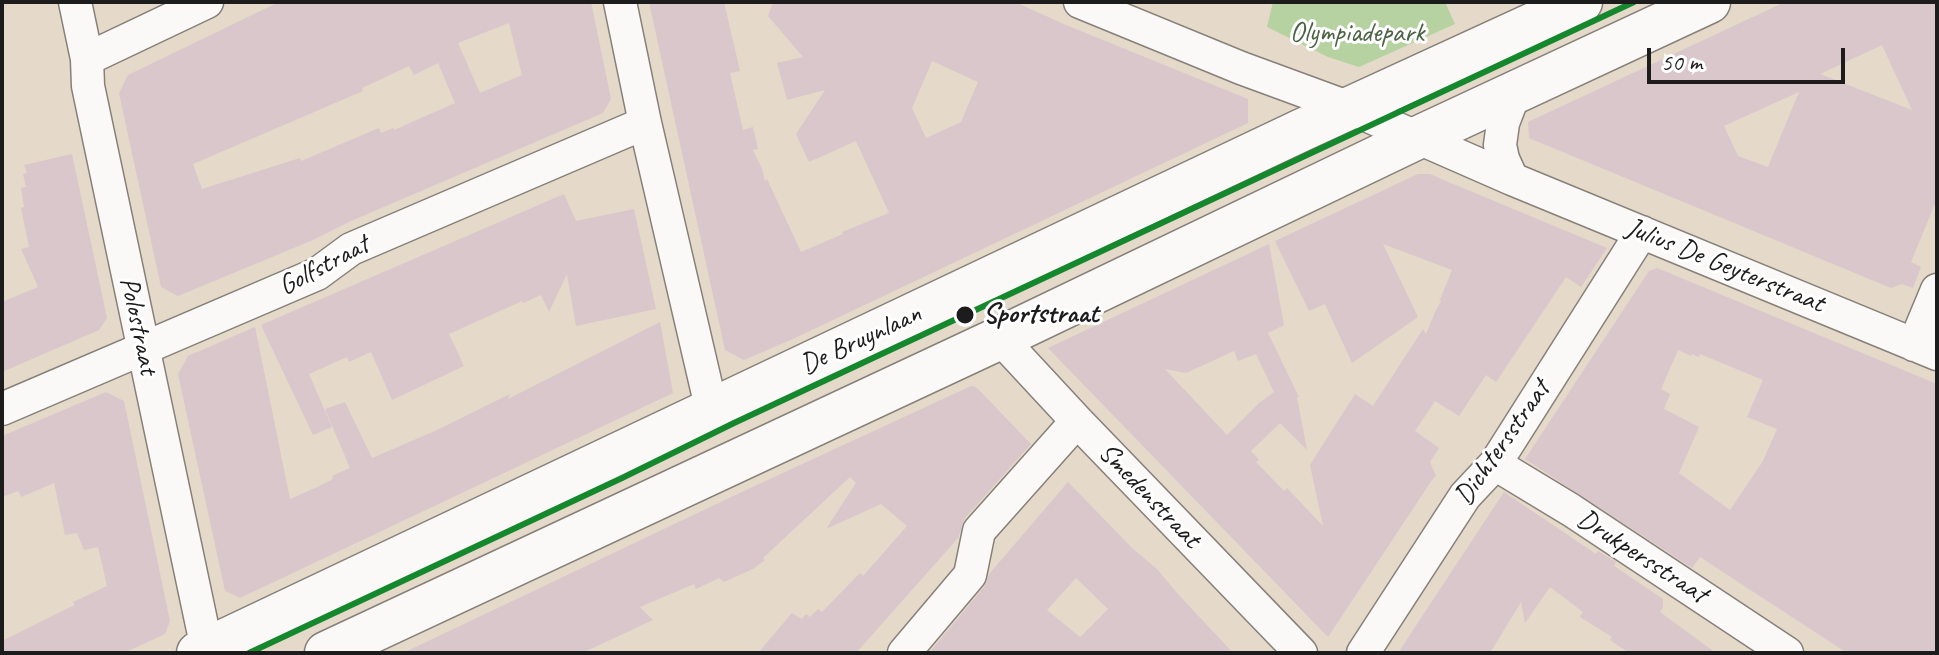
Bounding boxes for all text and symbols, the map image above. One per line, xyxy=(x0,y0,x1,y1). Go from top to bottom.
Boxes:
park label: Olympiadepark xyxy=(1290,17,1424,51)
scale bar xyxy=(1651,32,1849,82)
text: 50 m xyxy=(1661,47,1702,77)
street label: Julius De Geyterstraat xyxy=(1621,211,1829,321)
street label: Golfstraat xyxy=(273,228,375,304)
street label: Polostraat xyxy=(111,274,165,378)
street label: De Bruynlaan xyxy=(795,297,927,383)
place label: Sportstraat xyxy=(983,298,1099,332)
marker: Sportstraat xyxy=(954,304,976,326)
street label: Dichtersstraat xyxy=(1448,374,1558,512)
street label: Smedenstraat xyxy=(1091,437,1207,555)
street label: Drukpersstraat xyxy=(1571,503,1713,611)

